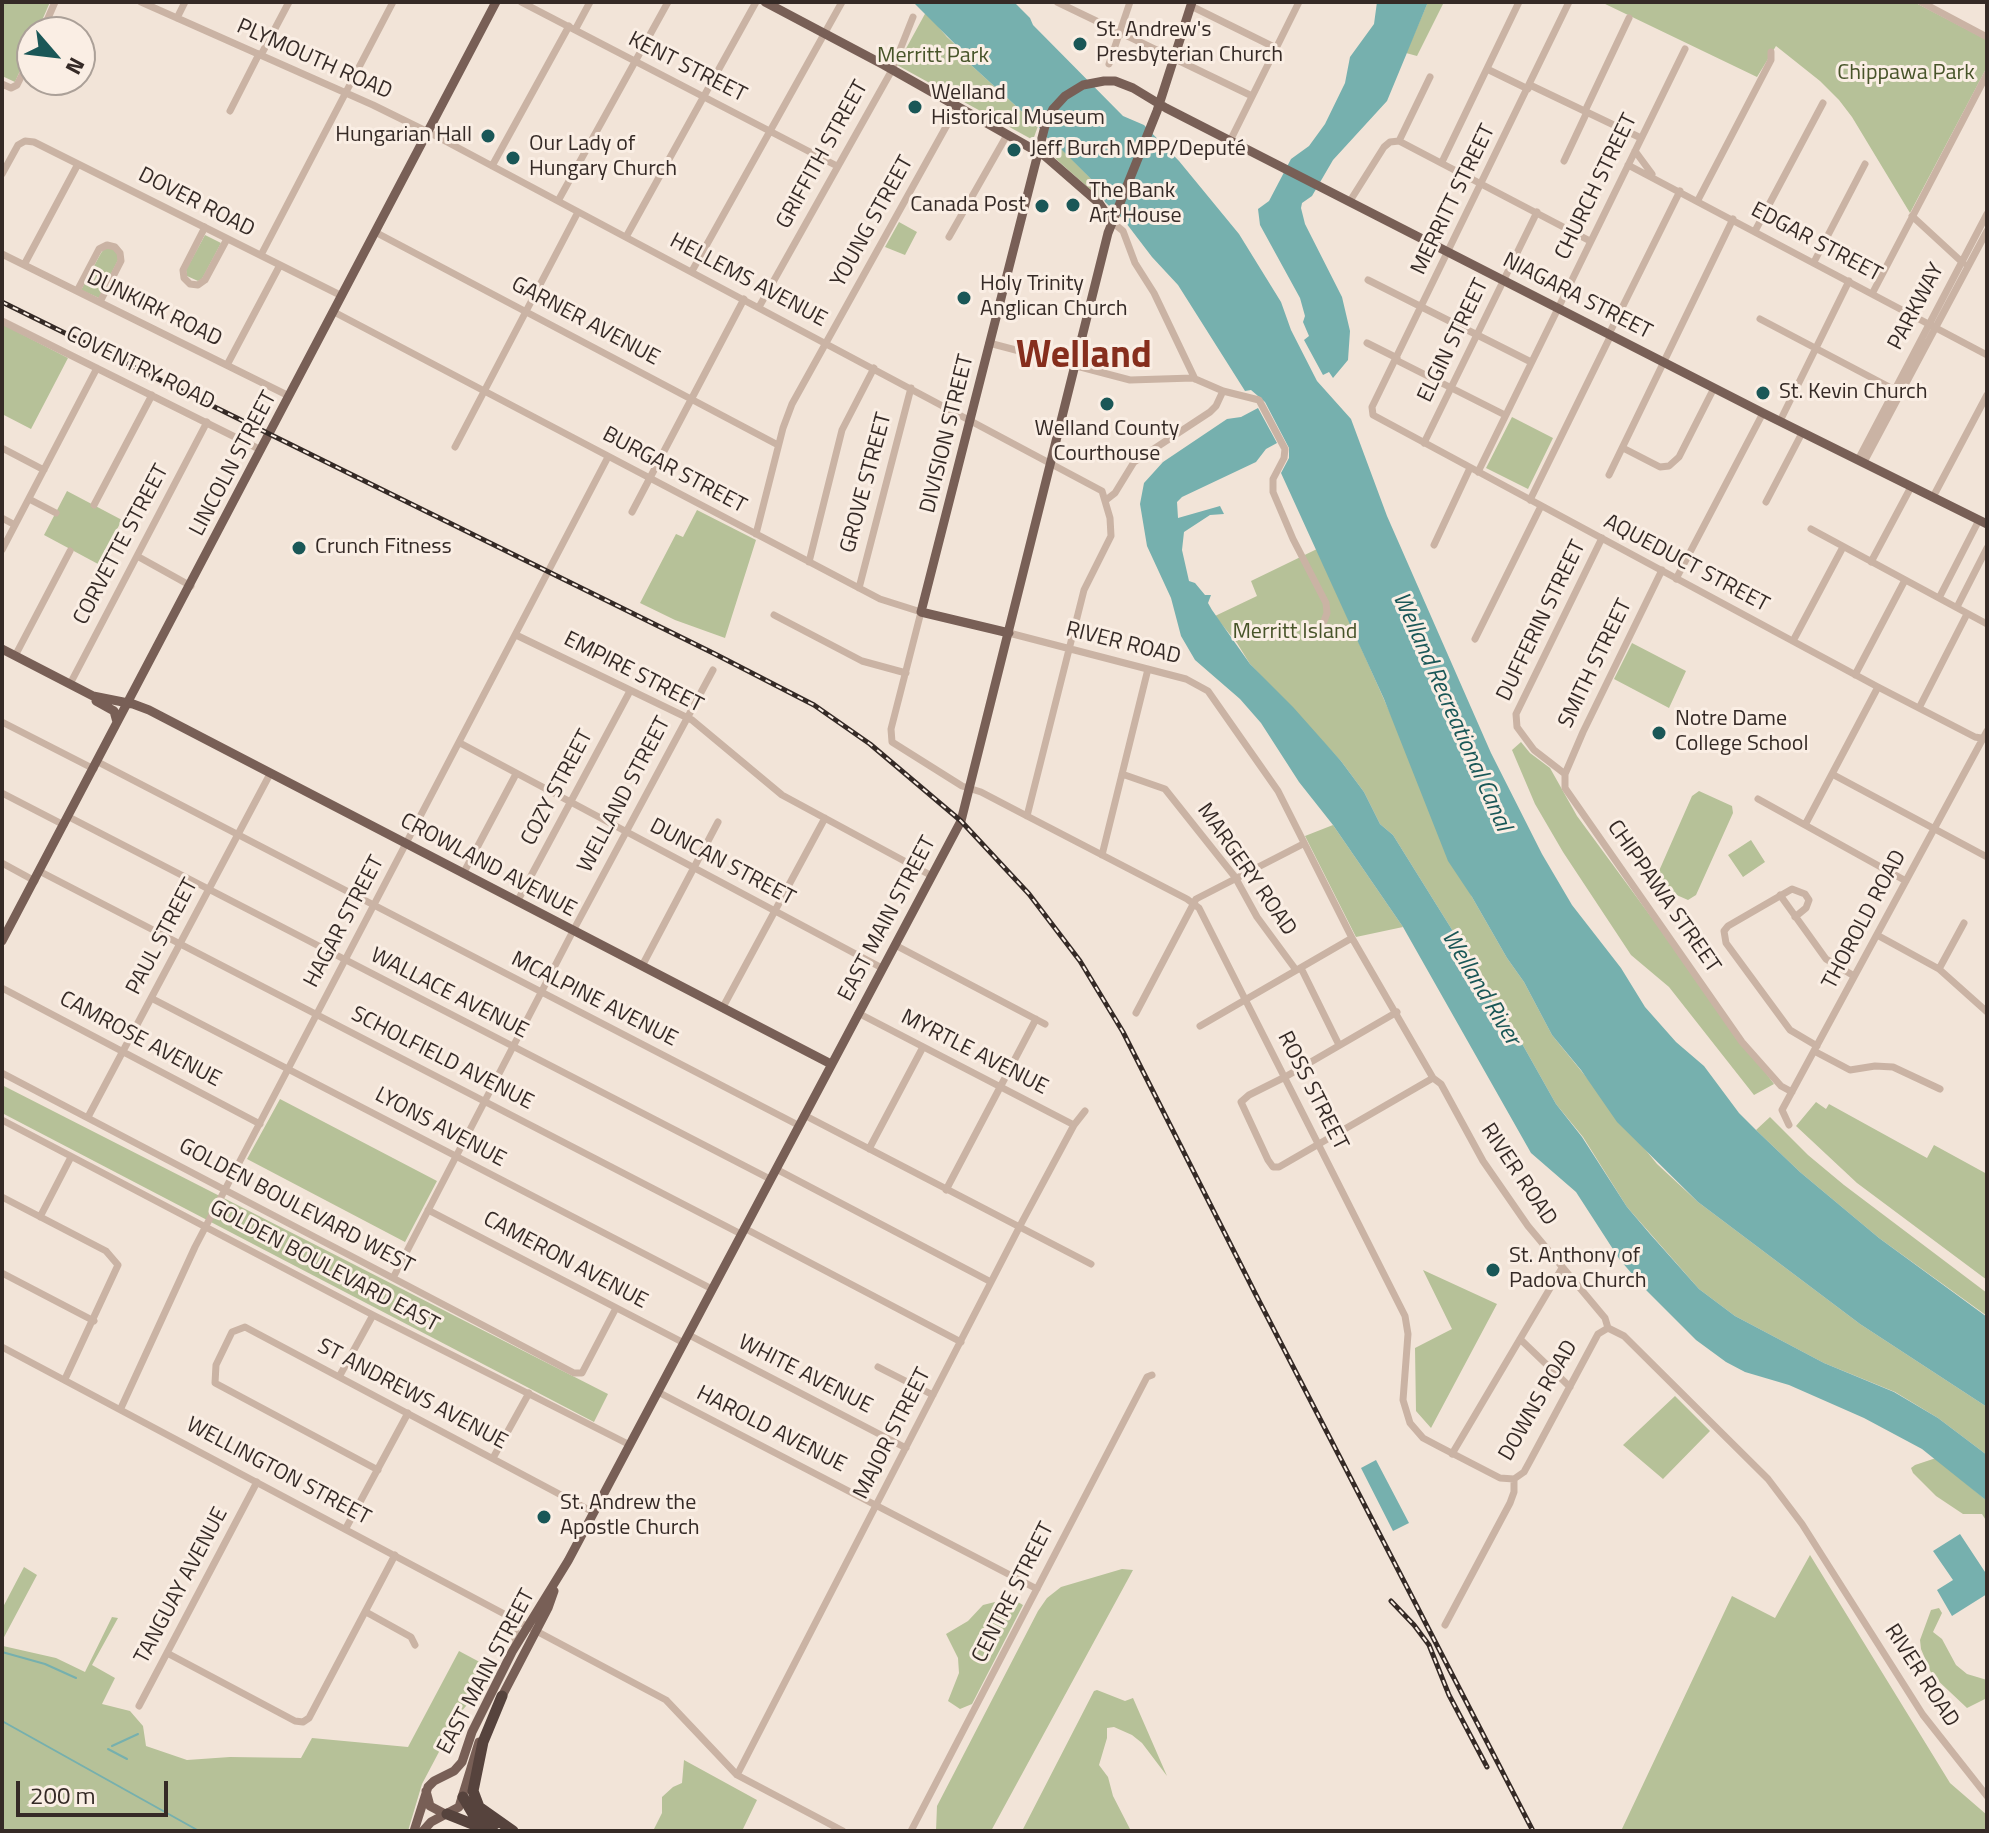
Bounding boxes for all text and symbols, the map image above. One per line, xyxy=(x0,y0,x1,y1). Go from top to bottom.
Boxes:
street label: PLYMOUTH ROAD xyxy=(232,14,396,106)
north arrow xyxy=(16,16,96,96)
place label: St. Andrew's Presbyterian Church xyxy=(1096,18,1283,70)
street label: KENT STREET xyxy=(624,27,750,109)
marker: St. Andrew's Presbyterian Church xyxy=(1071,35,1089,53)
park label: Merritt Park xyxy=(877,44,989,70)
text: N xyxy=(57,52,94,81)
park label: Chippawa Park xyxy=(1837,61,1975,87)
street label: GRIFFITH STREET xyxy=(771,76,875,234)
place label: Welland Historical Museum xyxy=(931,81,1105,132)
marker: Welland Historical Museum xyxy=(906,98,924,116)
street label: CHURCH STREET xyxy=(1550,110,1644,264)
street label: MERRITT STREET xyxy=(1406,120,1502,280)
place label: Hungarian Hall xyxy=(335,123,472,149)
marker: Hungarian Hall xyxy=(479,127,497,145)
place label: Our Lady of Hungary Church xyxy=(529,132,677,184)
place label: Jeff Burch MPP/Deputé xyxy=(1030,137,1246,163)
marker: Jeff Burch MPP/Deputé xyxy=(1005,141,1023,159)
marker: Our Lady of Hungary Church xyxy=(504,149,522,167)
street label: YOUNG STREET xyxy=(826,152,920,292)
street label: DOVER ROAD xyxy=(133,162,259,244)
place label: The Bank Art House xyxy=(1089,179,1182,230)
place label: Canada Post xyxy=(910,193,1026,219)
marker: The Bank Art House xyxy=(1064,196,1082,214)
marker: Canada Post xyxy=(1033,197,1051,215)
street label: EDGAR STREET xyxy=(1746,197,1886,289)
street label: HELLEMS AVENUE xyxy=(665,228,831,334)
street label: NIAGARA STREET xyxy=(1498,248,1656,346)
street label: PARKWAY xyxy=(1883,259,1951,355)
street label: DUNKIRK ROAD xyxy=(82,265,226,353)
street label: GARNER AVENUE xyxy=(506,272,664,372)
place label: Holy Trinity Anglican Church xyxy=(980,272,1128,324)
street label: ELGIN STREET xyxy=(1413,275,1495,407)
marker: Holy Trinity Anglican Church xyxy=(955,289,973,307)
street label: COVENTRY ROAD xyxy=(61,322,219,416)
district label: Welland xyxy=(1016,335,1152,381)
street label: DIVISION STREET xyxy=(916,352,980,516)
place label: St. Kevin Church xyxy=(1779,380,1927,406)
marker: St. Kevin Church xyxy=(1754,384,1772,402)
street label: LINCOLN STREET xyxy=(185,387,283,541)
marker: Welland County Courthouse xyxy=(1098,395,1116,413)
street label: GROVE STREET xyxy=(836,410,898,556)
place label: Welland County Courthouse xyxy=(1035,417,1179,468)
street label: BURGAR STREET xyxy=(597,422,751,520)
street label: CORVETTE STREET xyxy=(69,460,175,630)
street label: AQUEDUCT STREET xyxy=(1599,509,1773,619)
place label: Crunch Fitness xyxy=(315,535,452,561)
street label: DUFFERIN STREET xyxy=(1492,536,1592,706)
marker: Crunch Fitness xyxy=(290,539,308,557)
water label: Welland Recreational Canal xyxy=(1385,588,1517,836)
street label: SMITH STREET xyxy=(1553,595,1639,733)
street label: RIVER ROAD xyxy=(1063,617,1183,671)
park label: Merritt Island xyxy=(1232,620,1358,646)
street label: EMPIRE STREET xyxy=(559,627,707,719)
place label: Notre Dame College School xyxy=(1675,707,1809,758)
street label: WELLAND STREET xyxy=(573,713,677,877)
marker: Notre Dame College School xyxy=(1650,724,1668,742)
street label: COZY STREET xyxy=(516,725,600,851)
street label: MARGERY ROAD xyxy=(1191,799,1301,941)
street label: CROWLAND AVENUE xyxy=(395,808,581,924)
street label: DUNCAN STREET xyxy=(645,814,799,912)
street label: CHIPPAWA STREET xyxy=(1601,816,1725,978)
street label: EAST MAIN STREET xyxy=(833,832,943,1006)
street label: THOROLD ROAD xyxy=(1817,846,1913,994)
street label: HAGAR STREET xyxy=(299,851,391,993)
street label: PAUL STREET xyxy=(121,874,205,1000)
water label: Welland River xyxy=(1434,925,1526,1051)
street label: WALLACE AVENUE xyxy=(366,943,532,1045)
street label: MCALPINE AVENUE xyxy=(506,947,682,1053)
street label: CAMROSE AVENUE xyxy=(55,986,225,1094)
street label: SCHOLFIELD AVENUE xyxy=(346,1002,538,1116)
street label: MYRTLE AVENUE xyxy=(896,1005,1052,1101)
street label: ROSS STREET xyxy=(1271,1027,1353,1155)
street label: LYONS AVENUE xyxy=(370,1082,510,1174)
street label: RIVER ROAD xyxy=(1474,1119,1562,1231)
street label: GOLDEN BOULEVARD WEST xyxy=(174,1134,418,1280)
street label: GOLDEN BOULEVARD EAST xyxy=(205,1195,443,1339)
street label: CAMERON AVENUE xyxy=(478,1207,652,1315)
place label: St. Anthony of Padova Church xyxy=(1509,1244,1647,1296)
marker: St. Anthony of Padova Church xyxy=(1484,1261,1502,1279)
street label: WHITE AVENUE xyxy=(734,1330,876,1420)
street label: ST ANDREWS AVENUE xyxy=(313,1334,511,1456)
street label: DOWNS ROAD xyxy=(1494,1336,1584,1466)
street label: MAJOR STREET xyxy=(849,1364,937,1504)
street label: HAROLD AVENUE xyxy=(692,1381,850,1479)
street label: WELLINGTON STREET xyxy=(181,1412,375,1532)
place label: St. Andrew the Apostle Church xyxy=(560,1491,700,1542)
street label: TANGUAY AVENUE xyxy=(130,1503,234,1669)
marker: St. Andrew the Apostle Church xyxy=(535,1508,553,1526)
street label: CENTRE STREET xyxy=(967,1518,1061,1668)
street label: EAST MAIN STREET xyxy=(432,1585,542,1759)
street label: RIVER ROAD xyxy=(1878,1620,1964,1732)
scale bar xyxy=(20,1765,172,1815)
text: 200 m xyxy=(30,1777,96,1813)

